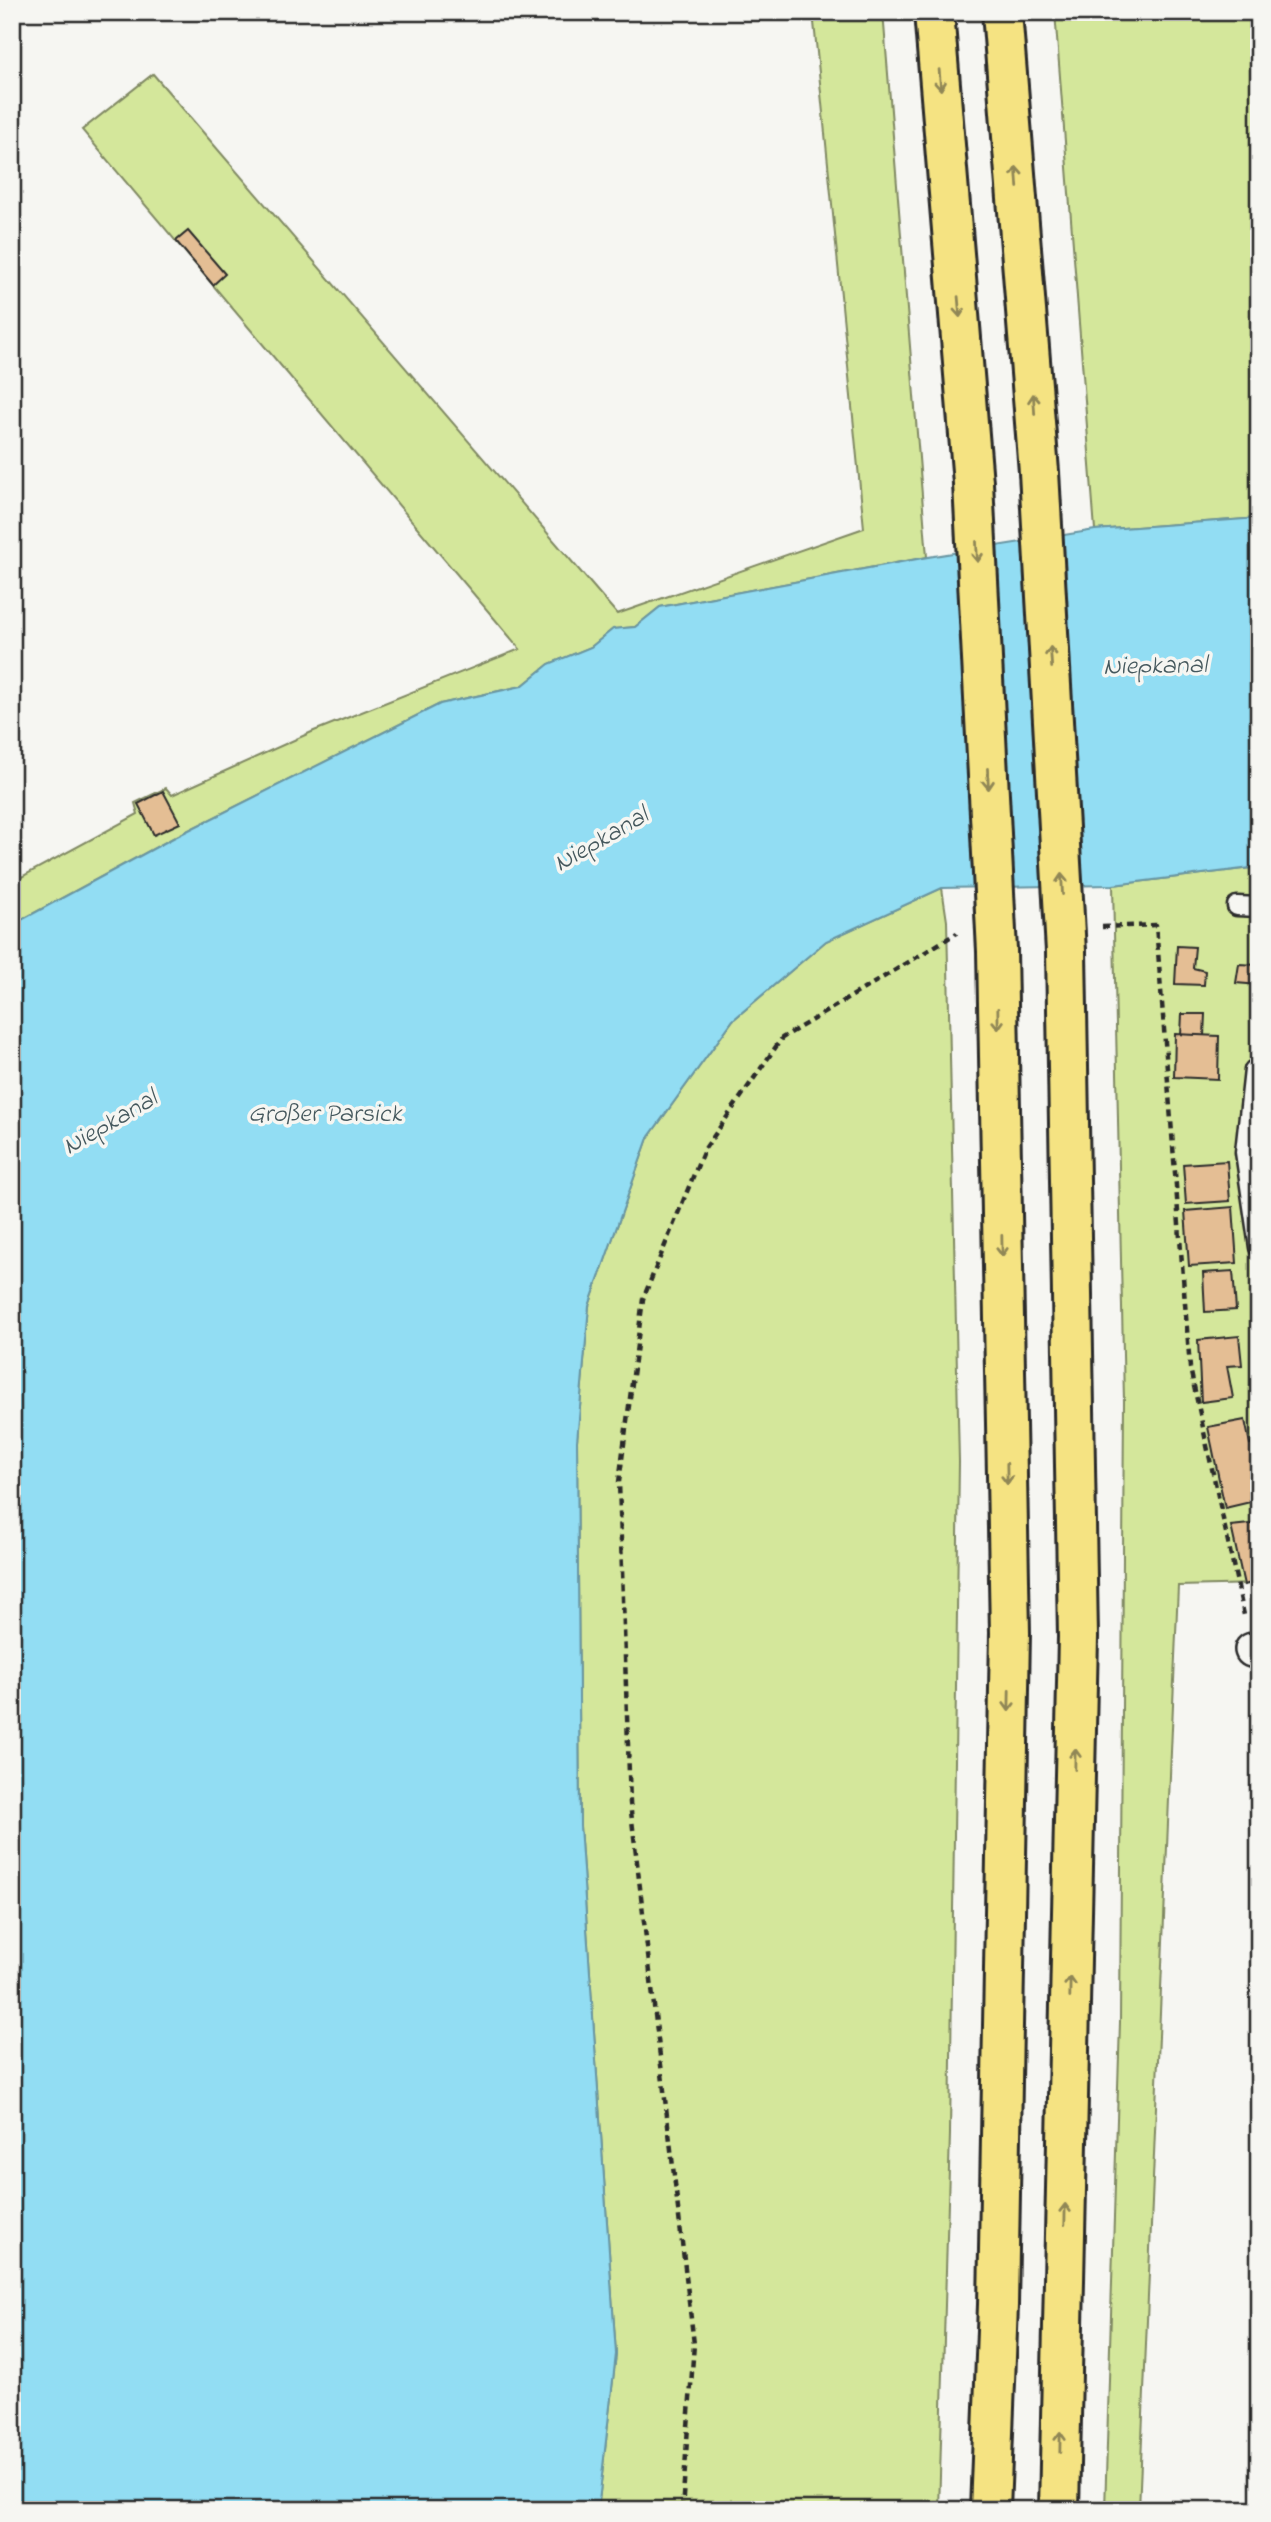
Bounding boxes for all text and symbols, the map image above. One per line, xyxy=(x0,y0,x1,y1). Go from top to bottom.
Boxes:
one-way arrow xyxy=(934,68,947,91)
one-way arrow xyxy=(1010,166,1023,189)
one-way arrow xyxy=(953,295,966,318)
one-way arrow xyxy=(1027,393,1040,415)
one-way arrow xyxy=(970,540,983,563)
one-way arrow xyxy=(1044,646,1057,669)
water label: Niepkanal xyxy=(1103,647,1210,687)
one-way arrow xyxy=(982,767,995,790)
water label: Niepkanal xyxy=(547,797,658,883)
one-way arrow xyxy=(1056,873,1069,896)
one-way arrow xyxy=(991,1007,1005,1030)
water label: Niepkanal xyxy=(56,1080,167,1166)
water label: Großer Parsick xyxy=(248,1096,403,1134)
one-way arrow xyxy=(996,1235,1009,1258)
one-way arrow xyxy=(1000,1462,1013,1485)
one-way arrow xyxy=(1002,1690,1015,1713)
one-way arrow xyxy=(1068,1748,1082,1771)
one-way arrow xyxy=(1063,1975,1077,1998)
one-way arrow xyxy=(1058,2203,1072,2226)
one-way arrow xyxy=(1053,2430,1067,2453)

